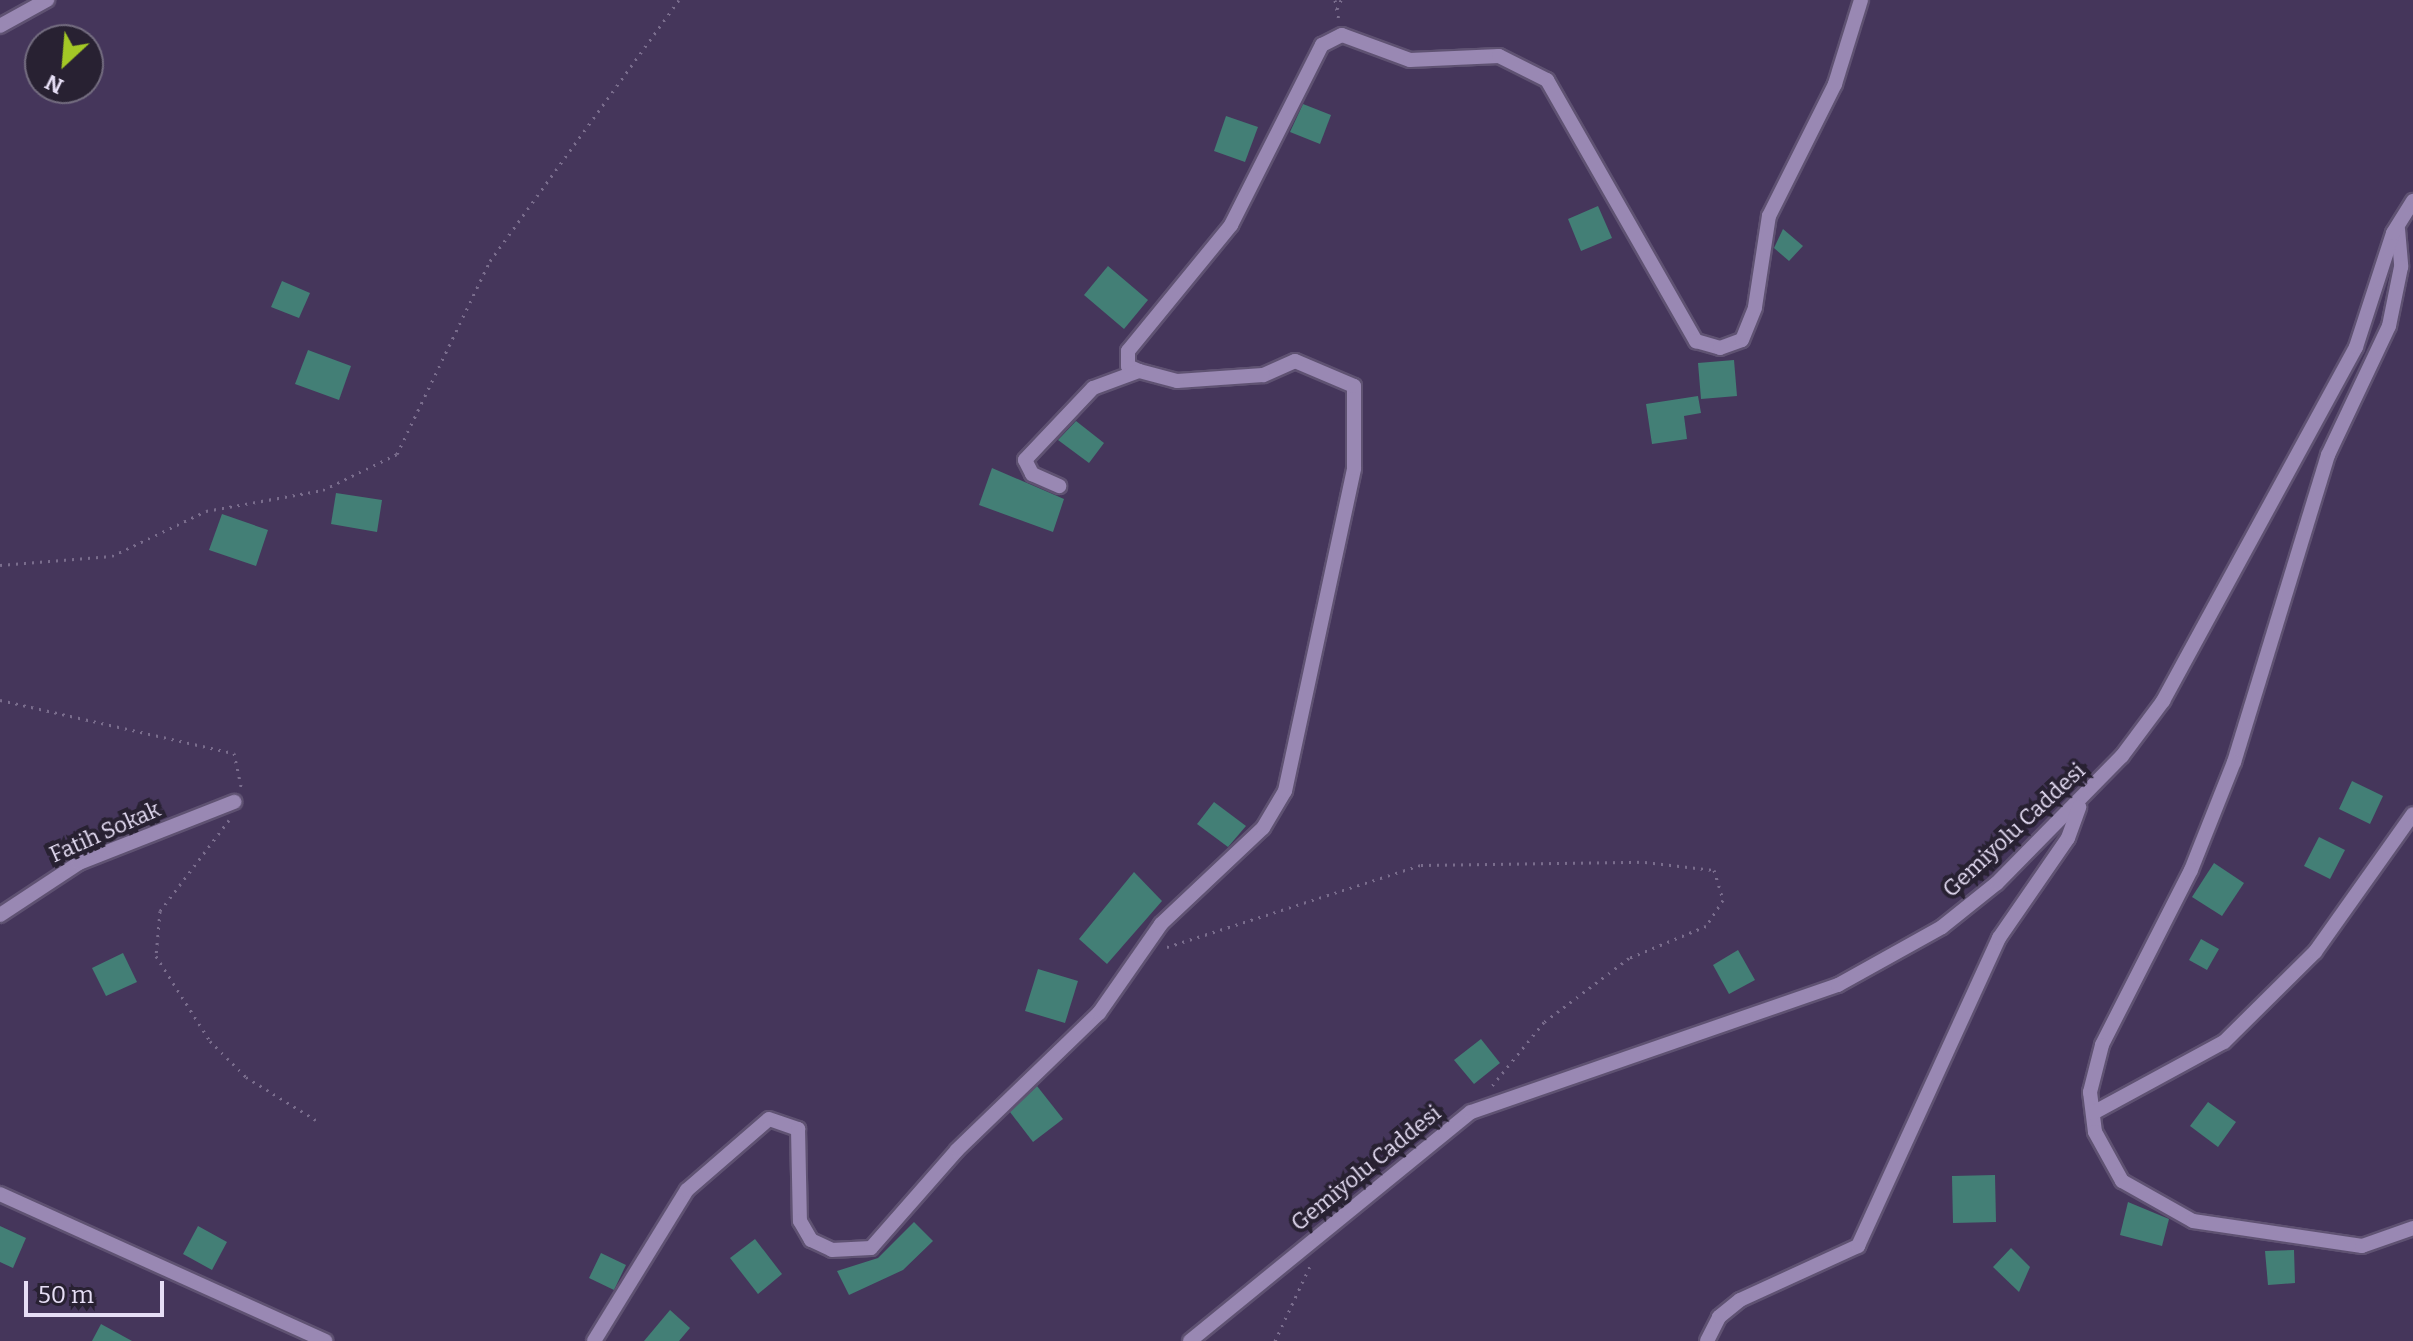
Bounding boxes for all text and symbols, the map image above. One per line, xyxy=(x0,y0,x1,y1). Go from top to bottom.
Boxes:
north arrow xyxy=(24,24,104,104)
text: N xyxy=(41,68,68,100)
street label: Gemiyolu Caddesi xyxy=(1938,757,2090,903)
street label: Fatih Sokak xyxy=(46,796,164,868)
street label: Gemiyolu Caddesi xyxy=(1286,1100,1446,1236)
scale bar xyxy=(28,1265,168,1315)
text: 50 m xyxy=(38,1281,94,1309)

